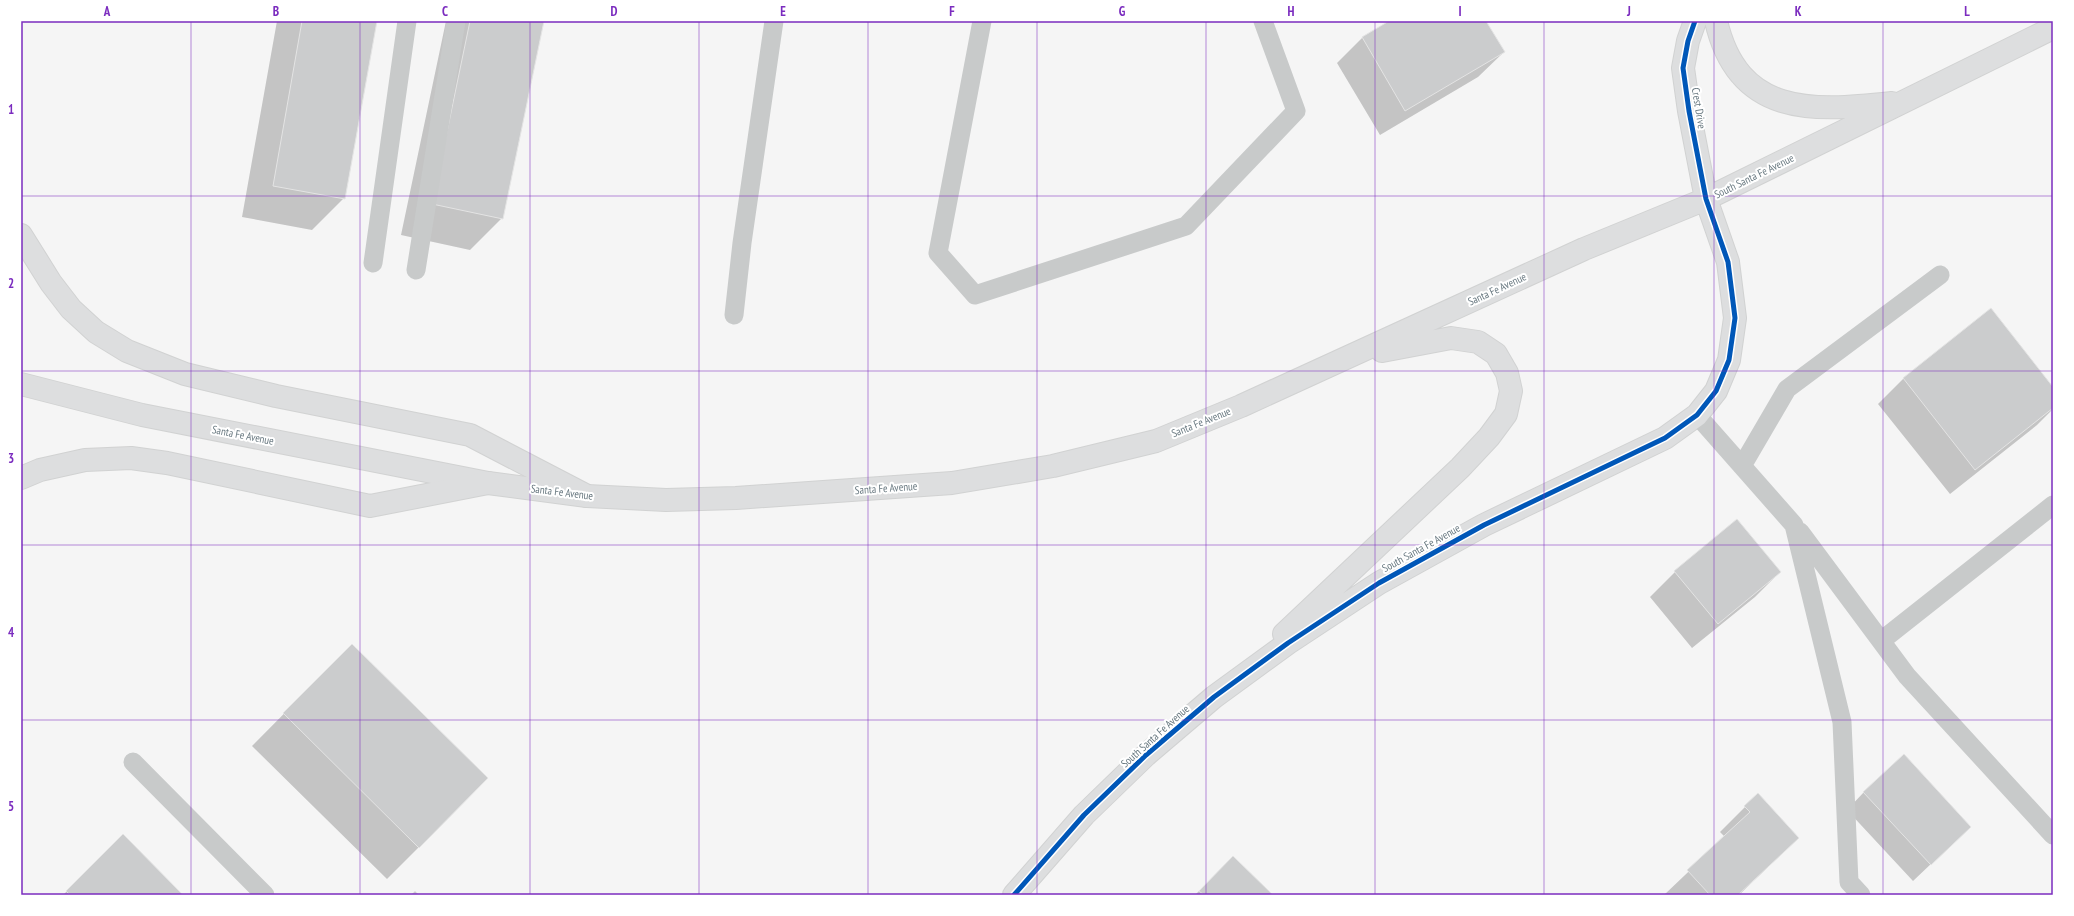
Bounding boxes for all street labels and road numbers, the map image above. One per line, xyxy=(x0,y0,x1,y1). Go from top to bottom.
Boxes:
street label: Crest Drive xyxy=(1689,86,1709,130)
street label: South Santa Fe Avenue xyxy=(1712,150,1797,201)
street label: Santa Fe Avenue xyxy=(1466,269,1529,309)
street label: Santa Fe Avenue xyxy=(1169,404,1233,440)
street label: Santa Fe Avenue xyxy=(211,422,276,448)
street label: Santa Fe Avenue xyxy=(854,479,918,497)
street label: Santa Fe Avenue xyxy=(530,481,594,503)
street label: South Santa Fe Avenue xyxy=(1380,521,1463,575)
street label: South Santa Fe Avenue xyxy=(1118,701,1192,770)

